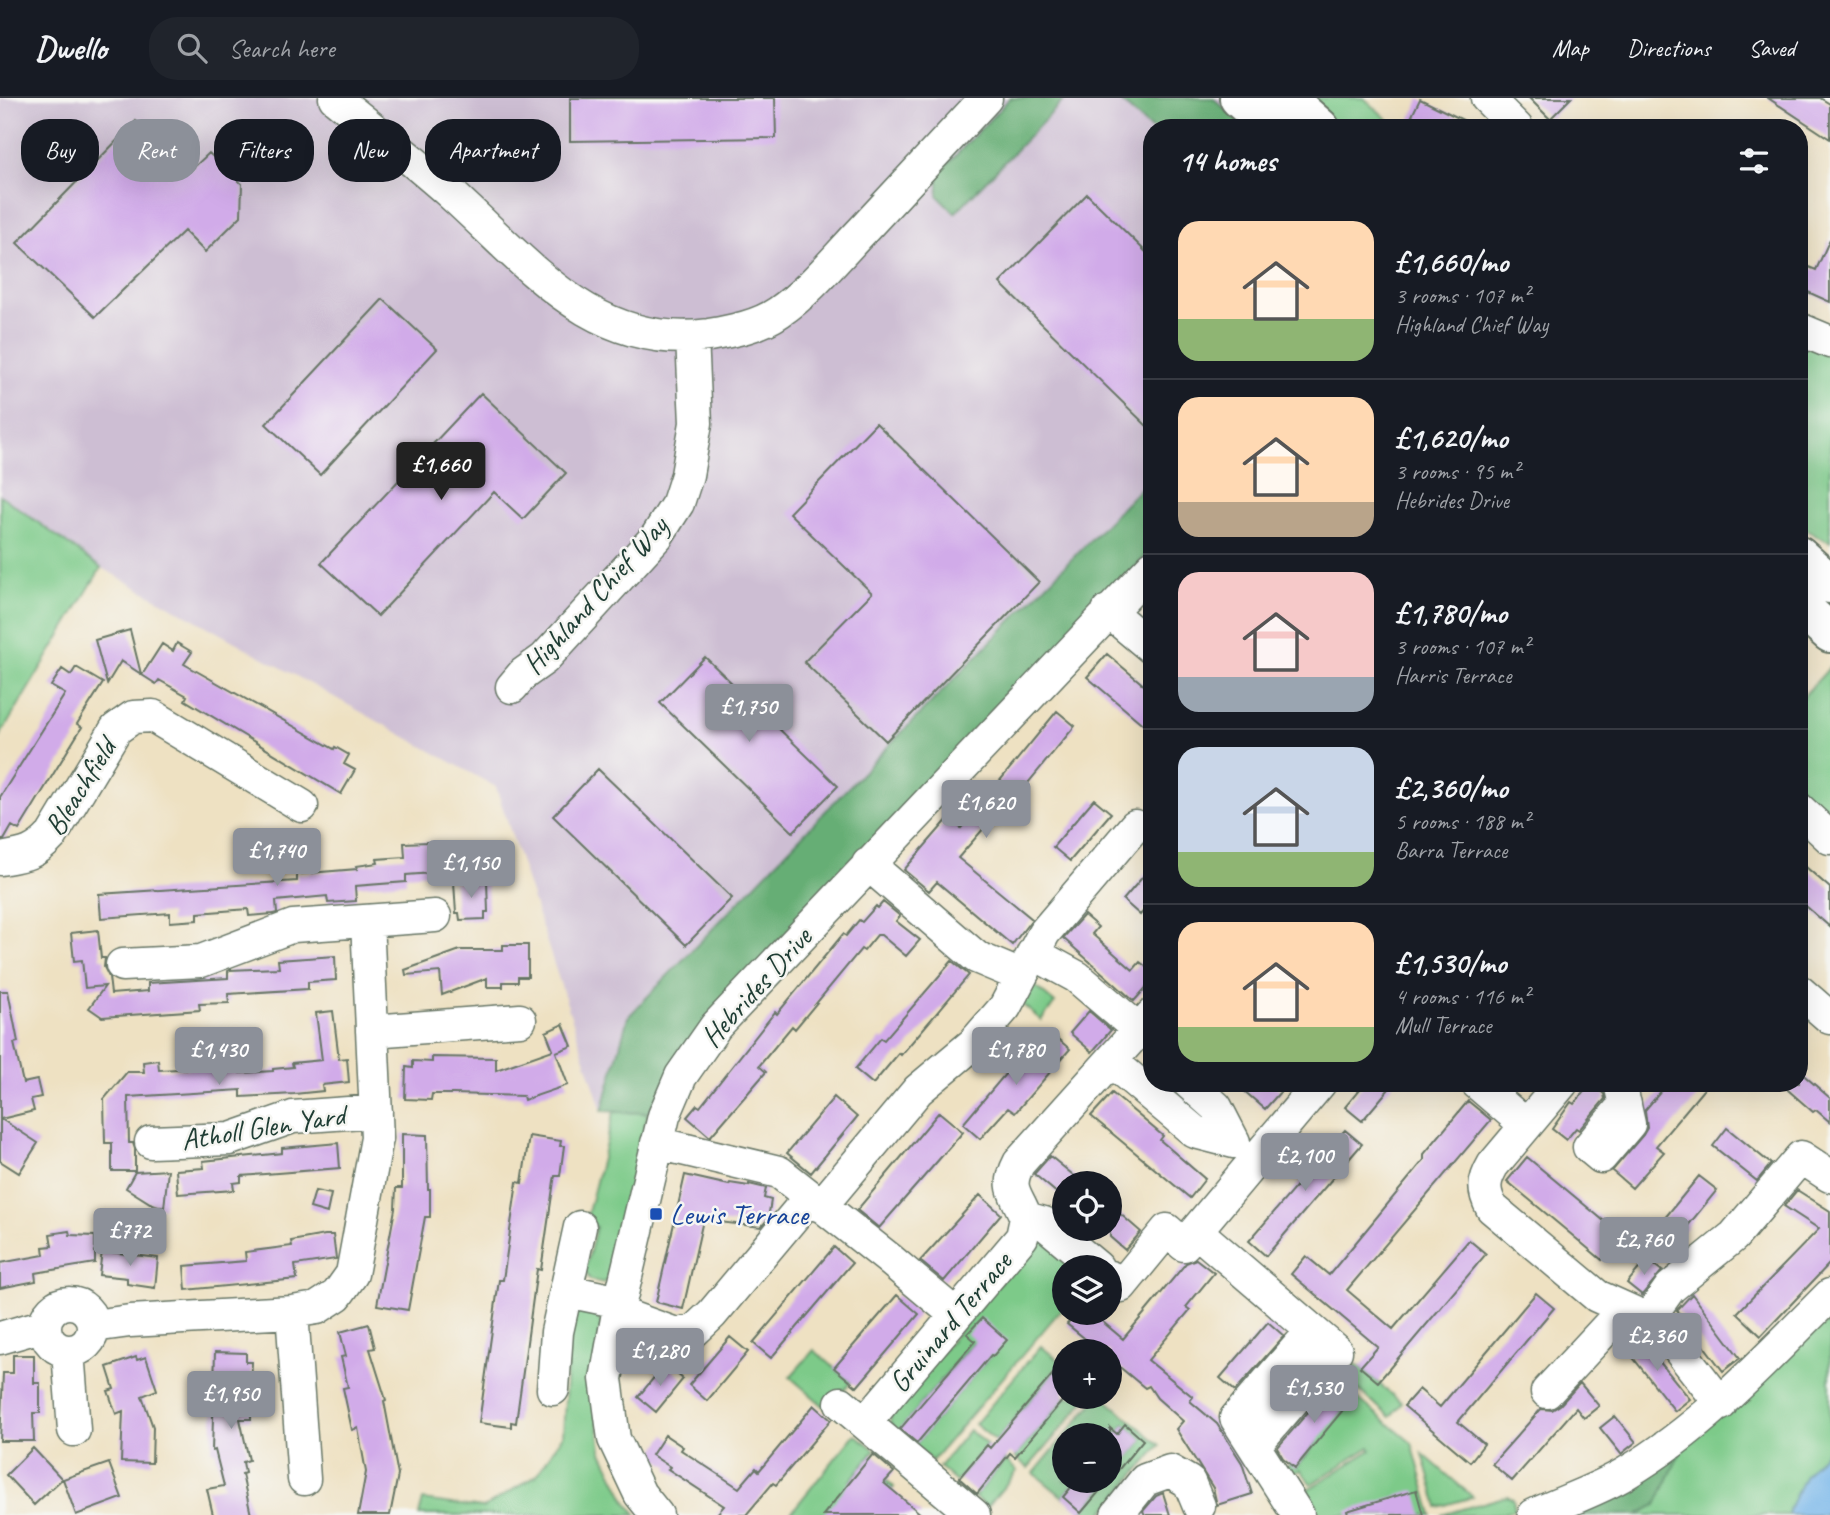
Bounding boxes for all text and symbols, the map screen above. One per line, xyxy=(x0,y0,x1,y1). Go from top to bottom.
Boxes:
search box xyxy=(149,17,639,80)
text: Dwello xyxy=(35,27,107,69)
icon: search xyxy=(173,29,211,67)
text: Search here xyxy=(229,32,335,65)
text: Map xyxy=(1552,33,1589,63)
text: Directions xyxy=(1627,33,1710,63)
text: Saved xyxy=(1748,33,1795,63)
chip: Buy xyxy=(21,119,99,182)
chip: Rent xyxy=(113,119,200,182)
chip: Filters xyxy=(214,119,314,182)
chip: New xyxy=(328,119,411,182)
chip: Apartment xyxy=(425,119,561,182)
text: 14 homes xyxy=(1178,142,1276,180)
icon: filters xyxy=(1735,142,1773,180)
text: £1,660/mo xyxy=(1395,243,1508,281)
icon: home xyxy=(1234,249,1318,333)
text: 3 rooms · 107 m² xyxy=(1395,281,1530,310)
text: Highland Chief Way xyxy=(1395,310,1548,339)
text: £1,620/mo xyxy=(1395,419,1508,457)
icon: home xyxy=(1234,425,1318,509)
pin: £1,660 xyxy=(384,442,498,502)
text: £1,660 xyxy=(412,450,470,479)
text: 3 rooms · 95 m² xyxy=(1395,457,1519,486)
text: Hebrides Drive xyxy=(1395,486,1509,515)
street label: Highland Chief Way xyxy=(514,507,677,682)
text: £1,780/mo xyxy=(1395,594,1507,632)
icon: home xyxy=(1234,600,1318,684)
text: 3 rooms · 107 m² xyxy=(1395,632,1530,661)
text: Harris Terrace xyxy=(1395,661,1512,690)
pin: £1,750 xyxy=(692,684,806,744)
text: £1,750 xyxy=(721,692,777,721)
street label: Bleachfield xyxy=(35,728,127,843)
text: £2,360/mo xyxy=(1395,769,1508,807)
icon: home xyxy=(1234,775,1318,859)
pin: £1,620 xyxy=(929,780,1043,840)
text: £1,620 xyxy=(958,788,1014,817)
text: 5 rooms · 188 m² xyxy=(1395,807,1530,836)
pin: £1,740 xyxy=(220,828,334,888)
text: £1,740 xyxy=(249,836,305,865)
text: Barra Terrace xyxy=(1395,836,1507,865)
pin: £1,150 xyxy=(414,840,528,900)
text: £1,150 xyxy=(443,848,499,877)
street label: Hebrides Drive xyxy=(692,917,821,1055)
text: £1,530/mo xyxy=(1395,944,1506,982)
icon: home xyxy=(1234,950,1318,1034)
text: 4 rooms · 116 m² xyxy=(1395,982,1530,1011)
text: Mull Terrace xyxy=(1395,1011,1492,1040)
pin: £1,430 xyxy=(162,1028,276,1087)
pin: £1,780 xyxy=(959,1028,1073,1087)
text: £1,430 xyxy=(191,1035,247,1064)
text: £1,780 xyxy=(988,1035,1044,1064)
street label: Atholl Glen Yard xyxy=(179,1095,352,1159)
pin: £2,100 xyxy=(1248,1134,1362,1193)
text: £2,100 xyxy=(1277,1141,1333,1170)
map controls xyxy=(1052,1171,1122,1493)
button: locate xyxy=(1052,1171,1122,1241)
place label: Lewis Terrace xyxy=(670,1195,810,1233)
marker: Lewis Terrace xyxy=(648,1206,664,1222)
pin: £772 xyxy=(89,1208,171,1268)
text: £772 xyxy=(109,1216,151,1245)
pin: £2,760 xyxy=(1587,1218,1701,1277)
text: £2,760 xyxy=(1616,1225,1672,1254)
street label: Gruinard Terrace xyxy=(880,1242,1021,1400)
button: layers xyxy=(1052,1255,1122,1325)
pin: £2,360 xyxy=(1600,1314,1714,1373)
text: £2,360 xyxy=(1629,1321,1685,1350)
pin: £1,280 xyxy=(603,1328,717,1388)
text: £1,280 xyxy=(632,1336,688,1365)
button: + xyxy=(1052,1339,1122,1409)
pin: £1,530 xyxy=(1257,1366,1371,1425)
pin: £1,950 xyxy=(174,1372,288,1431)
text: £1,530 xyxy=(1286,1373,1342,1402)
text: £1,950 xyxy=(203,1379,259,1408)
button: − xyxy=(1052,1423,1122,1493)

